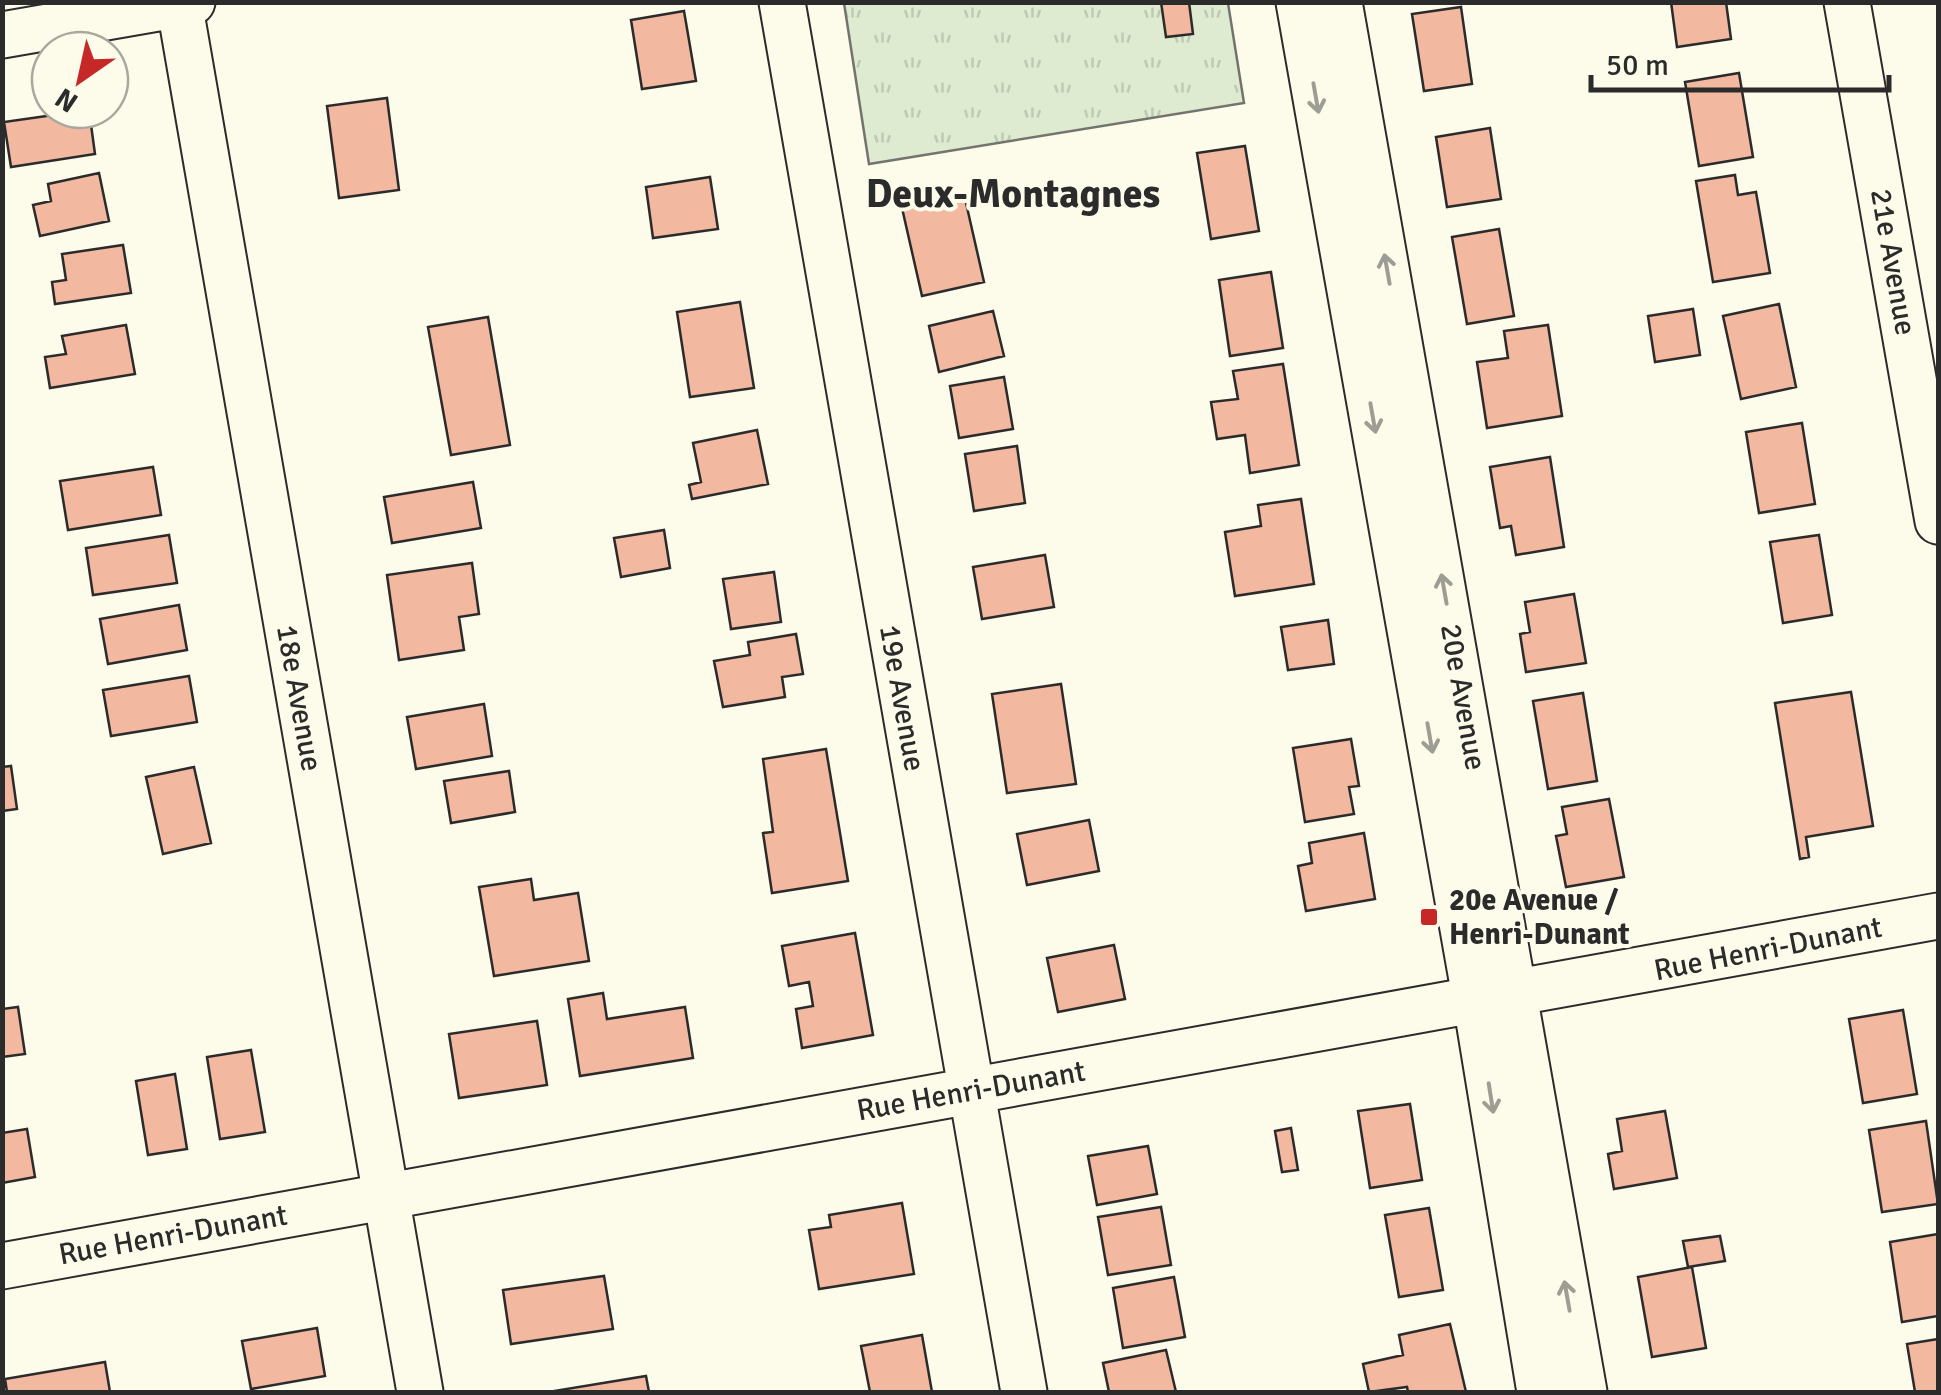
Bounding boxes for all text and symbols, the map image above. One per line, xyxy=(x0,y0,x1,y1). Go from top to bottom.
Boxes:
north arrow xyxy=(30,30,130,130)
scale bar xyxy=(1591,30,1888,92)
text: 50 m xyxy=(1606,47,1669,84)
text: N xyxy=(49,80,84,119)
one-way arrow xyxy=(1307,82,1326,114)
district label: Deux-Montagnes xyxy=(866,169,1160,219)
street label: 21e Avenue xyxy=(1862,186,1924,338)
one-way arrow xyxy=(1377,253,1396,286)
one-way arrow xyxy=(1364,402,1383,434)
one-way arrow xyxy=(1434,573,1453,606)
street label: 20e Avenue xyxy=(1432,621,1494,773)
street label: 18e Avenue xyxy=(268,622,330,774)
street label: 19e Avenue xyxy=(871,622,933,774)
one-way arrow xyxy=(1421,722,1440,754)
place label: 20e Avenue / Henri-Dunant xyxy=(1449,882,1630,953)
marker: 20e Avenue / Henri-Dunant xyxy=(1418,906,1440,928)
street label: Rue Henri-Dunant xyxy=(1651,909,1885,989)
street label: Rue Henri-Dunant xyxy=(854,1053,1088,1129)
one-way arrow xyxy=(1482,1082,1501,1114)
street label: Rue Henri-Dunant xyxy=(56,1197,290,1273)
one-way arrow xyxy=(1557,1281,1576,1313)

